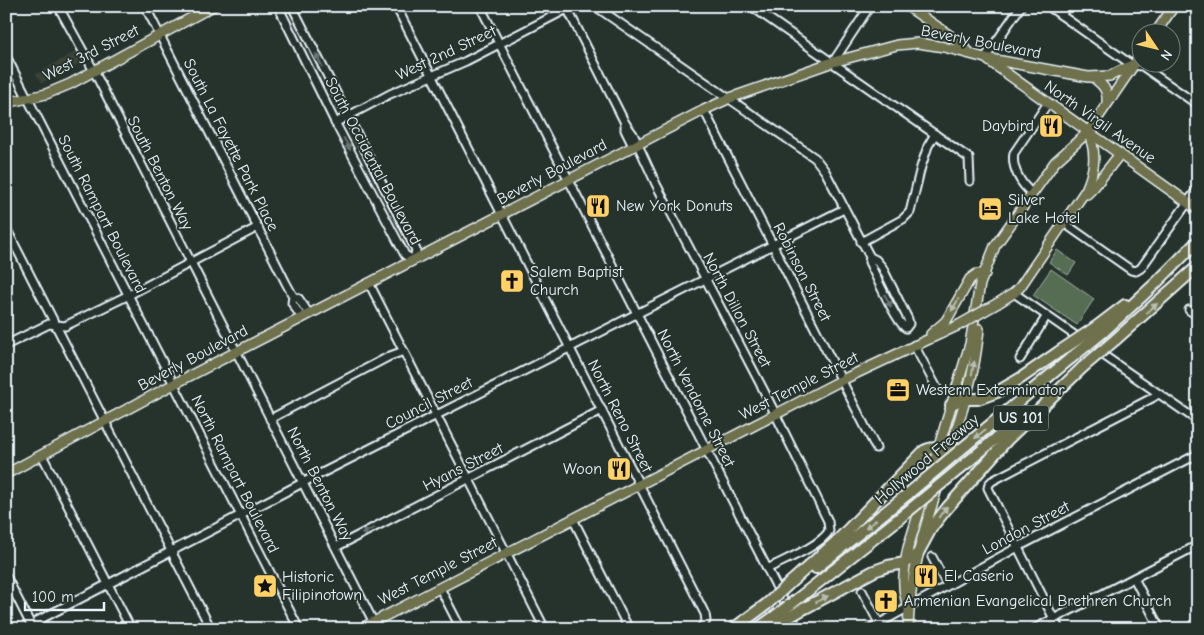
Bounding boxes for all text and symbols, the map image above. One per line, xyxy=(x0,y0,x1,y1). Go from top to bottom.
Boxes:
street label: West 3rd Street xyxy=(40,21,142,85)
street label: West 2nd Street xyxy=(393,22,499,84)
street label: Beverly Boulevard xyxy=(920,22,1042,62)
north arrow xyxy=(1132,22,1182,72)
text: N xyxy=(1157,47,1176,64)
one-way arrow xyxy=(315,52,323,67)
street label: South La Fayette Park Place xyxy=(180,56,282,234)
street label: South Occidental Boulevard xyxy=(321,74,425,248)
street label: North Virgil Avenue xyxy=(1041,77,1159,167)
street label: South Benton Way xyxy=(123,113,197,234)
restaurant icon: Daybird xyxy=(1038,113,1064,139)
place label: Daybird xyxy=(982,117,1034,135)
street label: South Rampart Boulevard xyxy=(54,132,150,296)
street label: Beverly Boulevard xyxy=(494,135,610,209)
one-way arrow xyxy=(342,137,351,150)
place label: Silver Lake Hotel xyxy=(1008,191,1080,227)
restaurant icon: New York Donuts xyxy=(585,193,611,219)
hotel icon: Silver Lake Hotel xyxy=(977,196,1003,222)
place label: New York Donuts xyxy=(616,197,733,215)
street label: Robinson Street xyxy=(769,220,835,325)
street label: North Dillon Street xyxy=(699,250,775,371)
place label: Salem Baptist Church xyxy=(530,263,624,299)
church icon: Salem Baptist Church xyxy=(499,268,525,294)
one-way arrow xyxy=(884,294,892,308)
one-way arrow xyxy=(951,297,959,312)
one-way arrow xyxy=(1146,303,1158,314)
street label: Beverly Boulevard xyxy=(135,321,251,395)
street label: North Vendome Street xyxy=(653,326,739,470)
street label: West Temple Street xyxy=(736,348,862,424)
street label: North Reno Street xyxy=(584,357,656,476)
one-way arrow xyxy=(969,360,977,376)
street label: Council Street xyxy=(382,373,476,433)
office icon: Western Exterminator xyxy=(885,377,911,403)
place label: Western Exterminator xyxy=(916,381,1065,399)
street label: North Rampart Boulevard xyxy=(187,392,283,556)
road number: US 101 xyxy=(994,406,1048,430)
street label: Hollywood Freeway xyxy=(871,410,983,508)
street label: North Benton Way xyxy=(283,424,357,545)
one-way arrow xyxy=(974,429,987,440)
street label: Hyans Street xyxy=(420,439,507,495)
restaurant icon: Woon xyxy=(606,456,632,482)
place label: Woon xyxy=(563,460,602,478)
street label: London Street xyxy=(979,497,1073,559)
one-way arrow xyxy=(938,505,949,518)
one-way arrow xyxy=(864,519,877,530)
one-way arrow xyxy=(361,527,375,535)
street label: West Temple Street xyxy=(375,533,501,609)
restaurant icon: El Caserio xyxy=(913,563,939,589)
place label: El Caserio xyxy=(944,567,1014,585)
place label: Historic Filipinotown xyxy=(282,568,362,604)
place icon: Historic Filipinotown xyxy=(252,573,278,599)
scale bar xyxy=(25,580,104,612)
text: 100 m xyxy=(32,588,74,606)
church icon: Armenian Evangelical Brethren Church xyxy=(873,588,899,614)
place label: Armenian Evangelical Brethren Church xyxy=(904,592,1172,610)
one-way arrow xyxy=(815,595,829,603)

